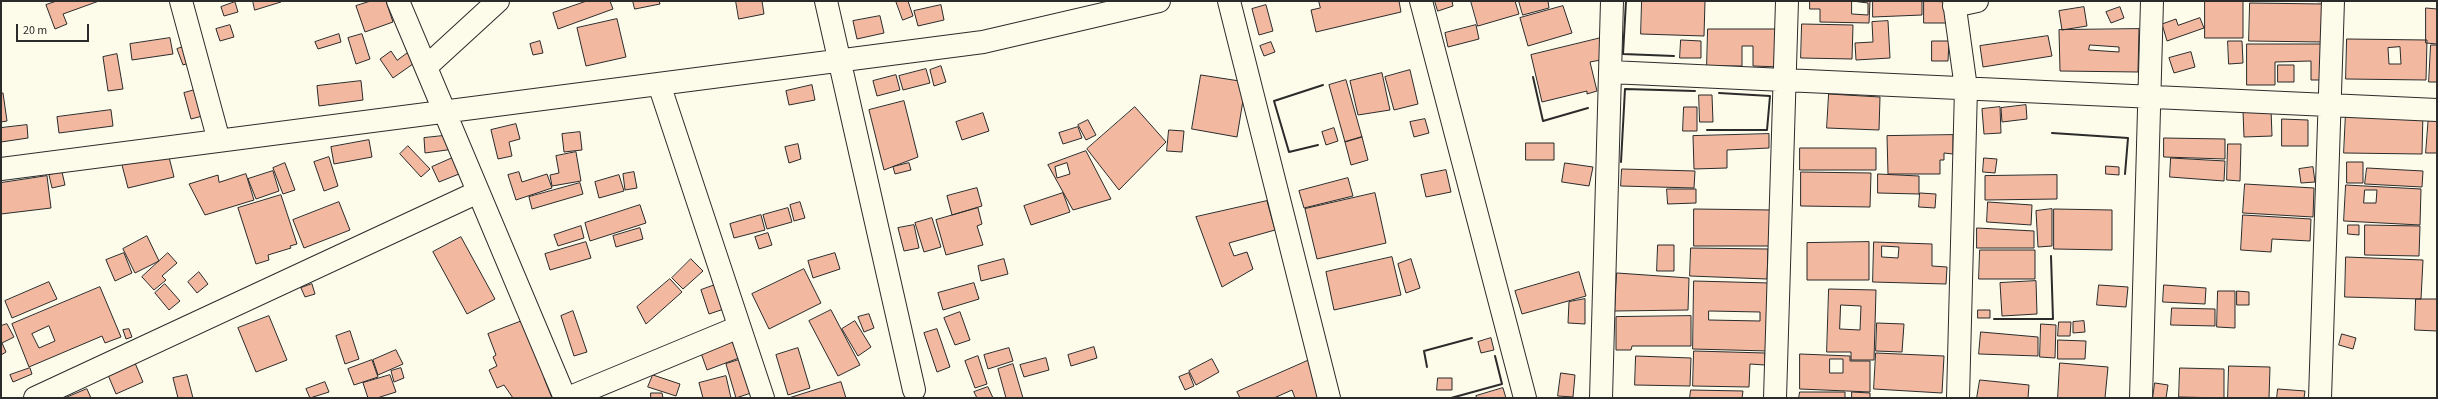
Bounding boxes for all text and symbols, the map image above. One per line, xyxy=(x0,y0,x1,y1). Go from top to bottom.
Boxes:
scale bar xyxy=(18,16,91,42)
text: 20 m xyxy=(23,22,47,39)

